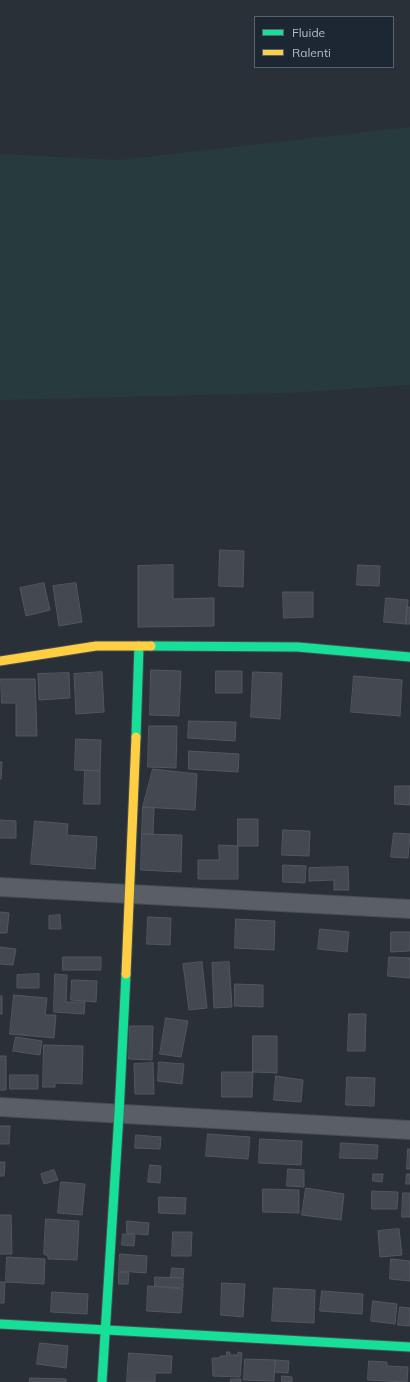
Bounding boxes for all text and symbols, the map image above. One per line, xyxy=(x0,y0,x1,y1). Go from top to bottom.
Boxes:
legend xyxy=(254,16,394,68)
text: Fluide xyxy=(292,25,325,40)
text: Ralenti xyxy=(292,45,331,60)

